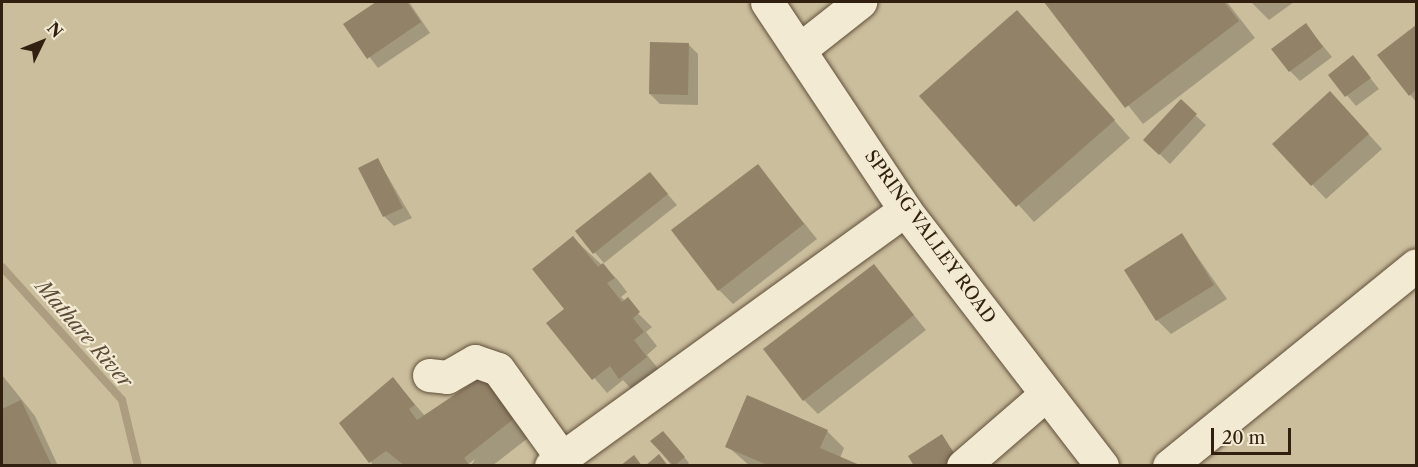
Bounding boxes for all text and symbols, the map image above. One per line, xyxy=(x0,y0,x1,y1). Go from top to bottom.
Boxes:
north arrow xyxy=(12,12,72,72)
text: N xyxy=(43,18,67,42)
street label: SPRING VALLEY ROAD xyxy=(859,146,1001,328)
water label: Mathare River xyxy=(31,275,137,393)
scale bar xyxy=(1214,416,1294,454)
text: 20 m xyxy=(1222,427,1265,449)

